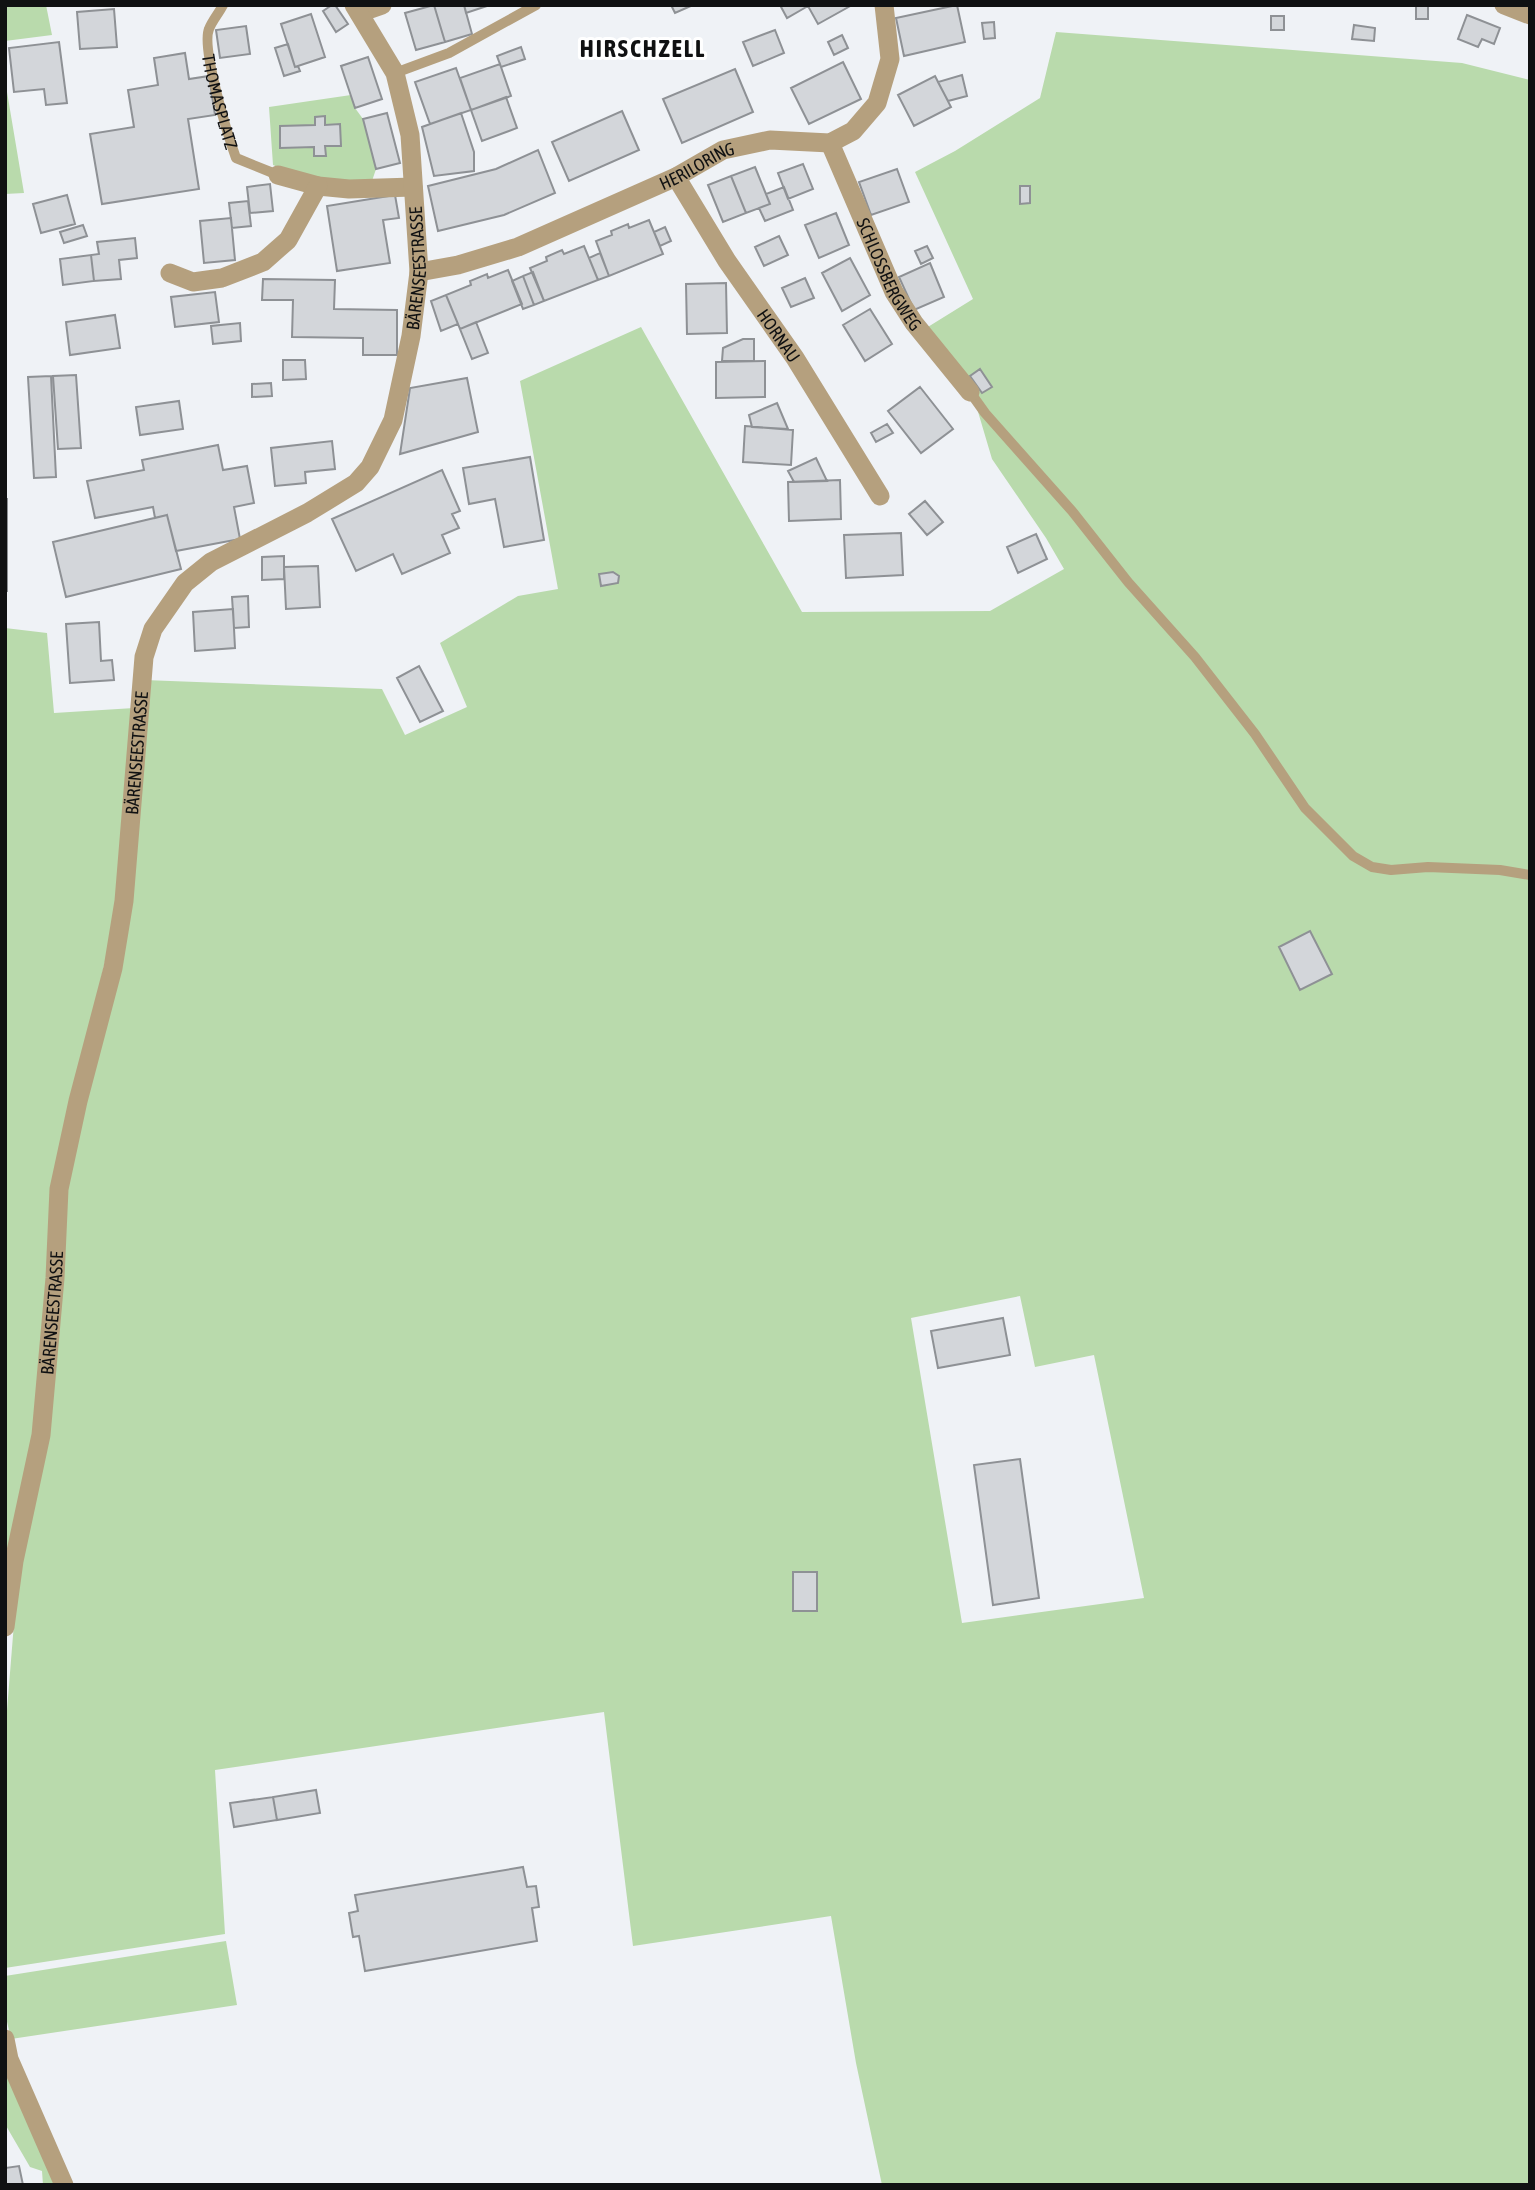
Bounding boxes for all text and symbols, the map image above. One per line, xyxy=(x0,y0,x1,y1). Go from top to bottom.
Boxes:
district label: HIRSCHZELL xyxy=(580,35,706,62)
street label: THOMASPLATZ xyxy=(198,52,243,152)
street label: HERILORING xyxy=(656,137,736,194)
street label: BÄRENSEESTRASSE xyxy=(401,206,430,331)
street label: SCHLOSSBERGWEG xyxy=(853,215,926,335)
street label: HORNAU xyxy=(753,305,805,366)
street label: BÄRENSEESTRASSE xyxy=(121,690,152,816)
street label: BÄRENSEESTRASSE xyxy=(36,1250,67,1375)

